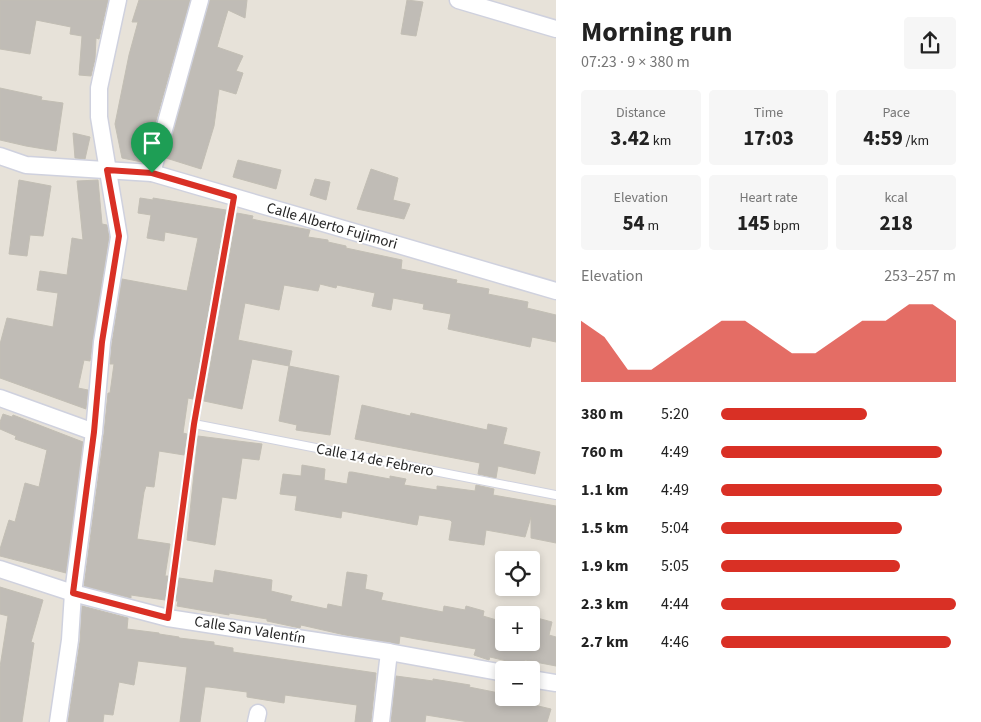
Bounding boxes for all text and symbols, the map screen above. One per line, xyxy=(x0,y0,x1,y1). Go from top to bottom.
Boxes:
text: Morning run xyxy=(581,12,732,52)
button: share xyxy=(904,17,956,69)
text: 07:23 · 9 × 380 m xyxy=(581,51,690,73)
text: Distance xyxy=(616,103,666,123)
text: Time xyxy=(754,103,783,123)
text: Pace xyxy=(882,103,910,123)
pin xyxy=(131,122,173,173)
text: 3.42 xyxy=(610,123,650,153)
text: 17:03 xyxy=(743,123,794,153)
text: 4:59 xyxy=(863,123,903,153)
icon: arrive xyxy=(138,129,166,157)
text: km xyxy=(650,131,671,151)
text: /km xyxy=(903,131,929,151)
text: Elevation xyxy=(614,188,668,208)
text: Heart rate xyxy=(739,188,798,208)
text: kcal xyxy=(884,188,908,208)
street label: Calle Alberto Fujimori xyxy=(264,197,400,255)
text: 54 xyxy=(623,208,645,238)
text: 145 xyxy=(737,208,770,238)
text: 218 xyxy=(880,208,913,238)
text: m xyxy=(645,216,659,236)
text: bpm xyxy=(770,216,800,236)
text: Elevation xyxy=(581,265,643,287)
text: 253–257 m xyxy=(884,265,956,287)
text: 380 m xyxy=(581,403,623,425)
text: 5:20 xyxy=(661,403,689,425)
street label: Calle 14 de Febrero xyxy=(314,438,436,482)
text: 760 m xyxy=(581,441,623,463)
text: 4:49 xyxy=(661,441,689,463)
text: 1.1 km xyxy=(581,479,628,501)
text: 4:49 xyxy=(661,479,689,501)
text: 1.5 km xyxy=(581,517,628,539)
text: 5:04 xyxy=(661,517,689,539)
map controls xyxy=(495,551,540,706)
button: locate xyxy=(495,551,540,596)
text: 1.9 km xyxy=(581,555,628,577)
text: 5:05 xyxy=(661,555,689,577)
text: 2.3 km xyxy=(581,593,628,615)
text: 4:44 xyxy=(661,593,689,615)
button: + xyxy=(495,606,540,651)
street label: Calle San Valentín xyxy=(193,611,307,649)
text: 2.7 km xyxy=(581,631,628,653)
text: 4:46 xyxy=(661,631,689,653)
button: − xyxy=(495,661,540,706)

